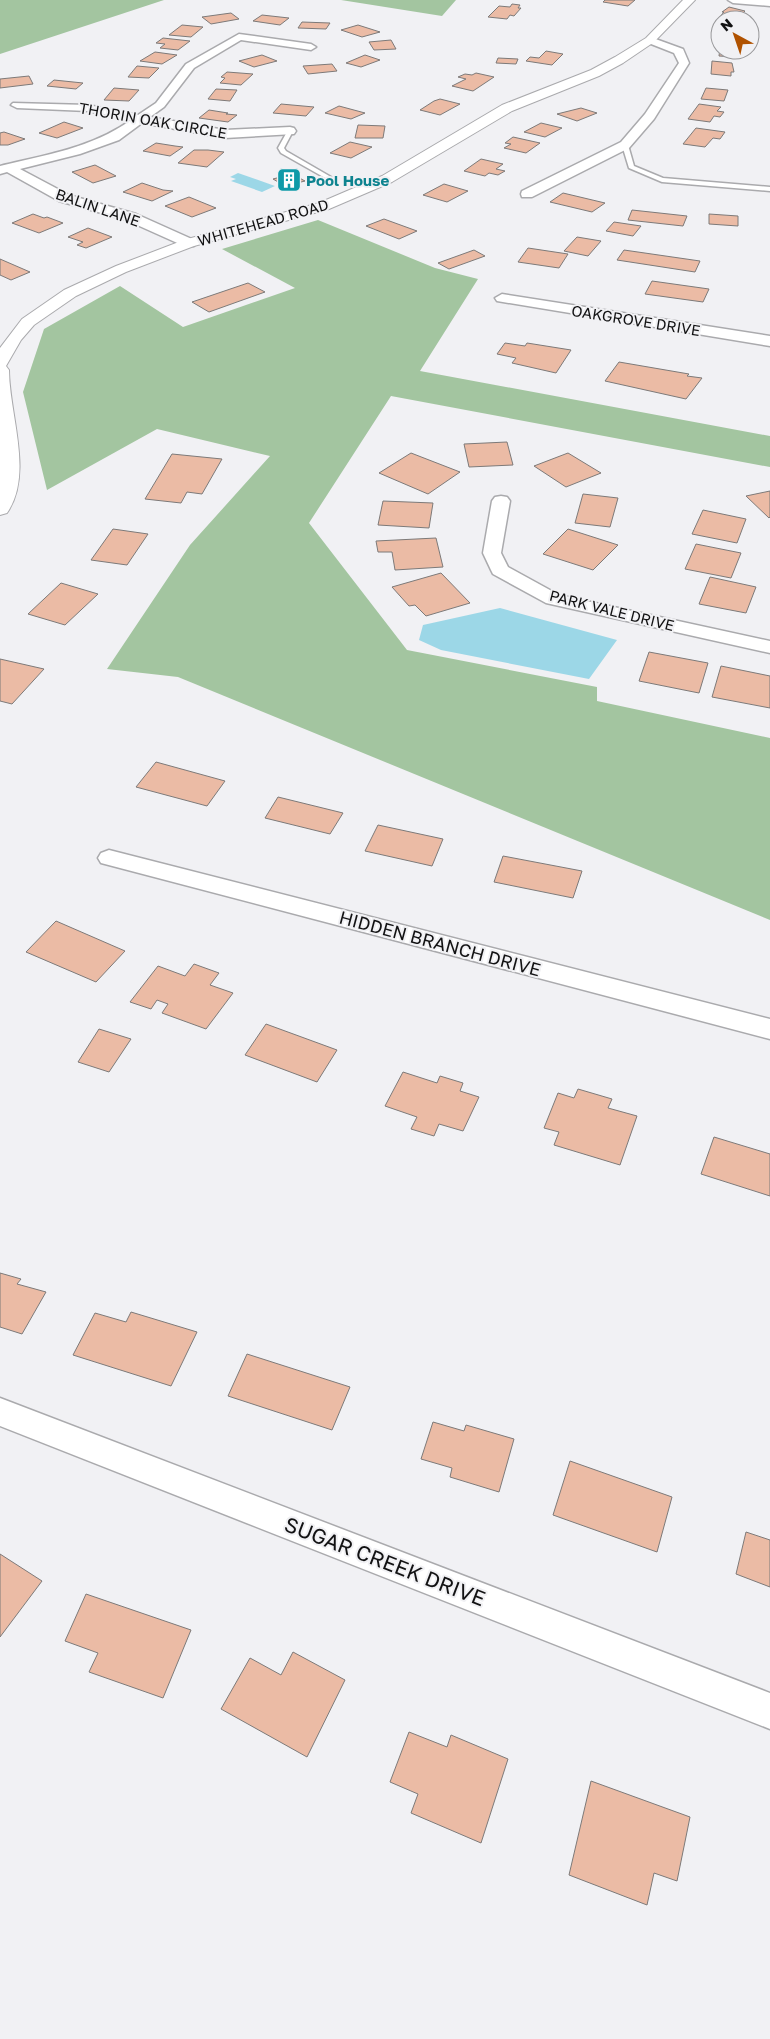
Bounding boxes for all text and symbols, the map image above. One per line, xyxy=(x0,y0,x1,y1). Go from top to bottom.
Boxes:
north arrow xyxy=(710,10,760,60)
text: N xyxy=(717,15,736,35)
street label: THORIN OAK CIRCLE xyxy=(78,98,228,142)
building icon: Pool House xyxy=(276,167,302,193)
place label: Pool House xyxy=(306,171,389,189)
street label: BALIN LANE xyxy=(54,184,142,230)
street label: WHITEHEAD ROAD xyxy=(195,195,331,249)
street label: OAKGROVE DRIVE xyxy=(570,301,702,339)
street label: PARK VALE DRIVE xyxy=(548,586,676,634)
street label: HIDDEN BRANCH DRIVE xyxy=(337,905,543,981)
street label: SUGAR CREEK DRIVE xyxy=(281,1511,489,1611)

